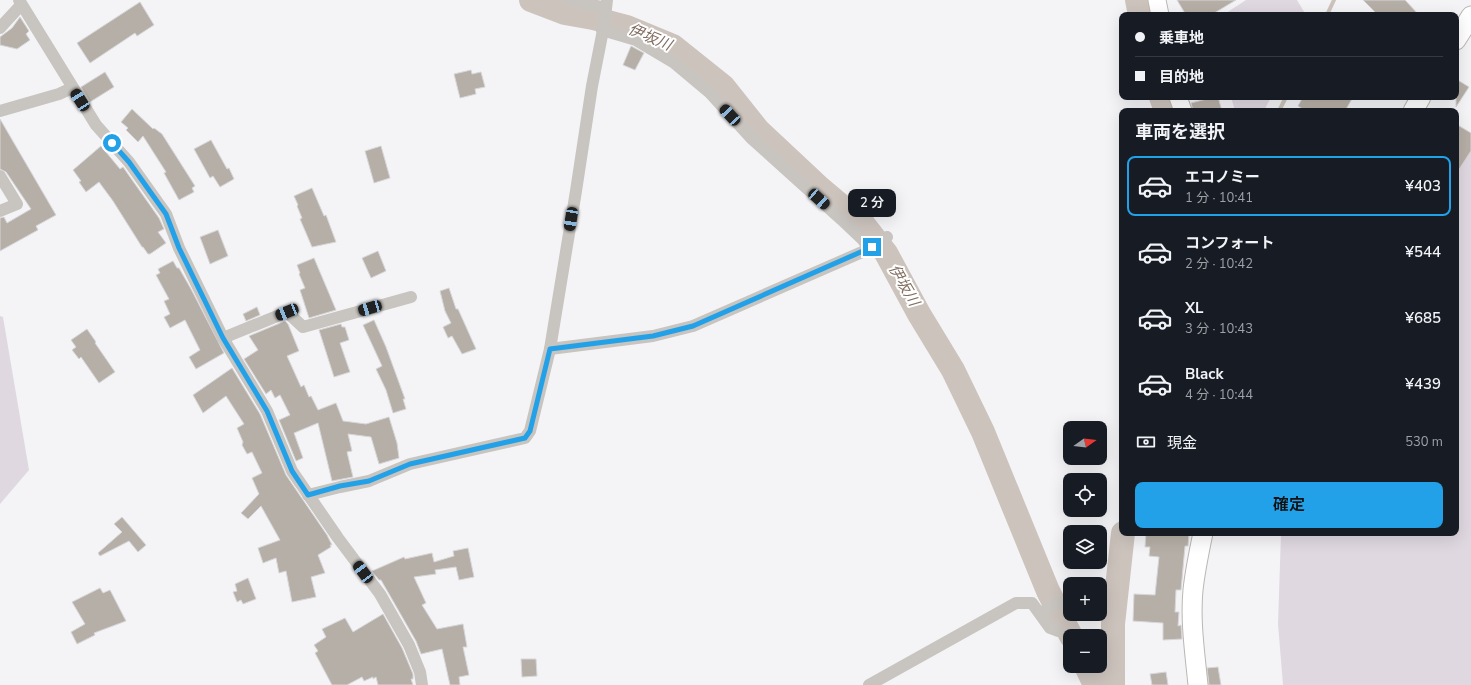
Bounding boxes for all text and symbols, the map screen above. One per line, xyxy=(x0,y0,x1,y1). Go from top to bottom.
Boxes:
water label: 伊坂川 xyxy=(625,19,676,56)
text: 乗車地 xyxy=(1159,28,1204,48)
text: 目的地 xyxy=(1159,67,1204,87)
car xyxy=(68,87,92,113)
car xyxy=(717,102,743,128)
text: 車両を選択 xyxy=(1135,120,1225,144)
route start xyxy=(103,134,121,152)
text: エコノミー xyxy=(1185,167,1260,187)
icon: car xyxy=(1137,168,1173,204)
text: ¥403 xyxy=(1405,176,1441,196)
car xyxy=(806,187,832,211)
callout: 2 分 xyxy=(848,189,896,217)
text: 1 分 · 10:41 xyxy=(1185,189,1253,207)
text: 2 分 xyxy=(860,194,884,212)
car xyxy=(563,206,579,232)
text: コンフォート xyxy=(1185,233,1275,253)
icon: car xyxy=(1137,234,1173,270)
route end xyxy=(863,238,881,256)
text: ¥544 xyxy=(1405,242,1441,262)
text: 2 分 · 10:42 xyxy=(1185,255,1253,273)
water label: 伊坂川 xyxy=(884,261,925,311)
text: XL xyxy=(1185,298,1204,318)
car xyxy=(357,299,383,317)
icon: car xyxy=(1137,300,1173,336)
car xyxy=(274,302,300,322)
text: ¥685 xyxy=(1405,308,1441,328)
text: 3 分 · 10:43 xyxy=(1185,320,1253,338)
text: Black xyxy=(1185,364,1223,384)
icon: car xyxy=(1137,366,1173,402)
text: ¥439 xyxy=(1405,374,1441,394)
text: 4 分 · 10:44 xyxy=(1185,386,1253,404)
north arrow xyxy=(1063,421,1107,465)
map controls xyxy=(1063,421,1107,673)
icon: cash xyxy=(1135,431,1157,453)
text: 現金 xyxy=(1167,433,1197,453)
text: 530 m xyxy=(1405,433,1443,451)
button: locate xyxy=(1063,473,1107,517)
button: 確定 xyxy=(1135,482,1443,528)
button: layers xyxy=(1063,525,1107,569)
car xyxy=(351,559,375,585)
button: + xyxy=(1063,577,1107,621)
button: − xyxy=(1063,629,1107,673)

